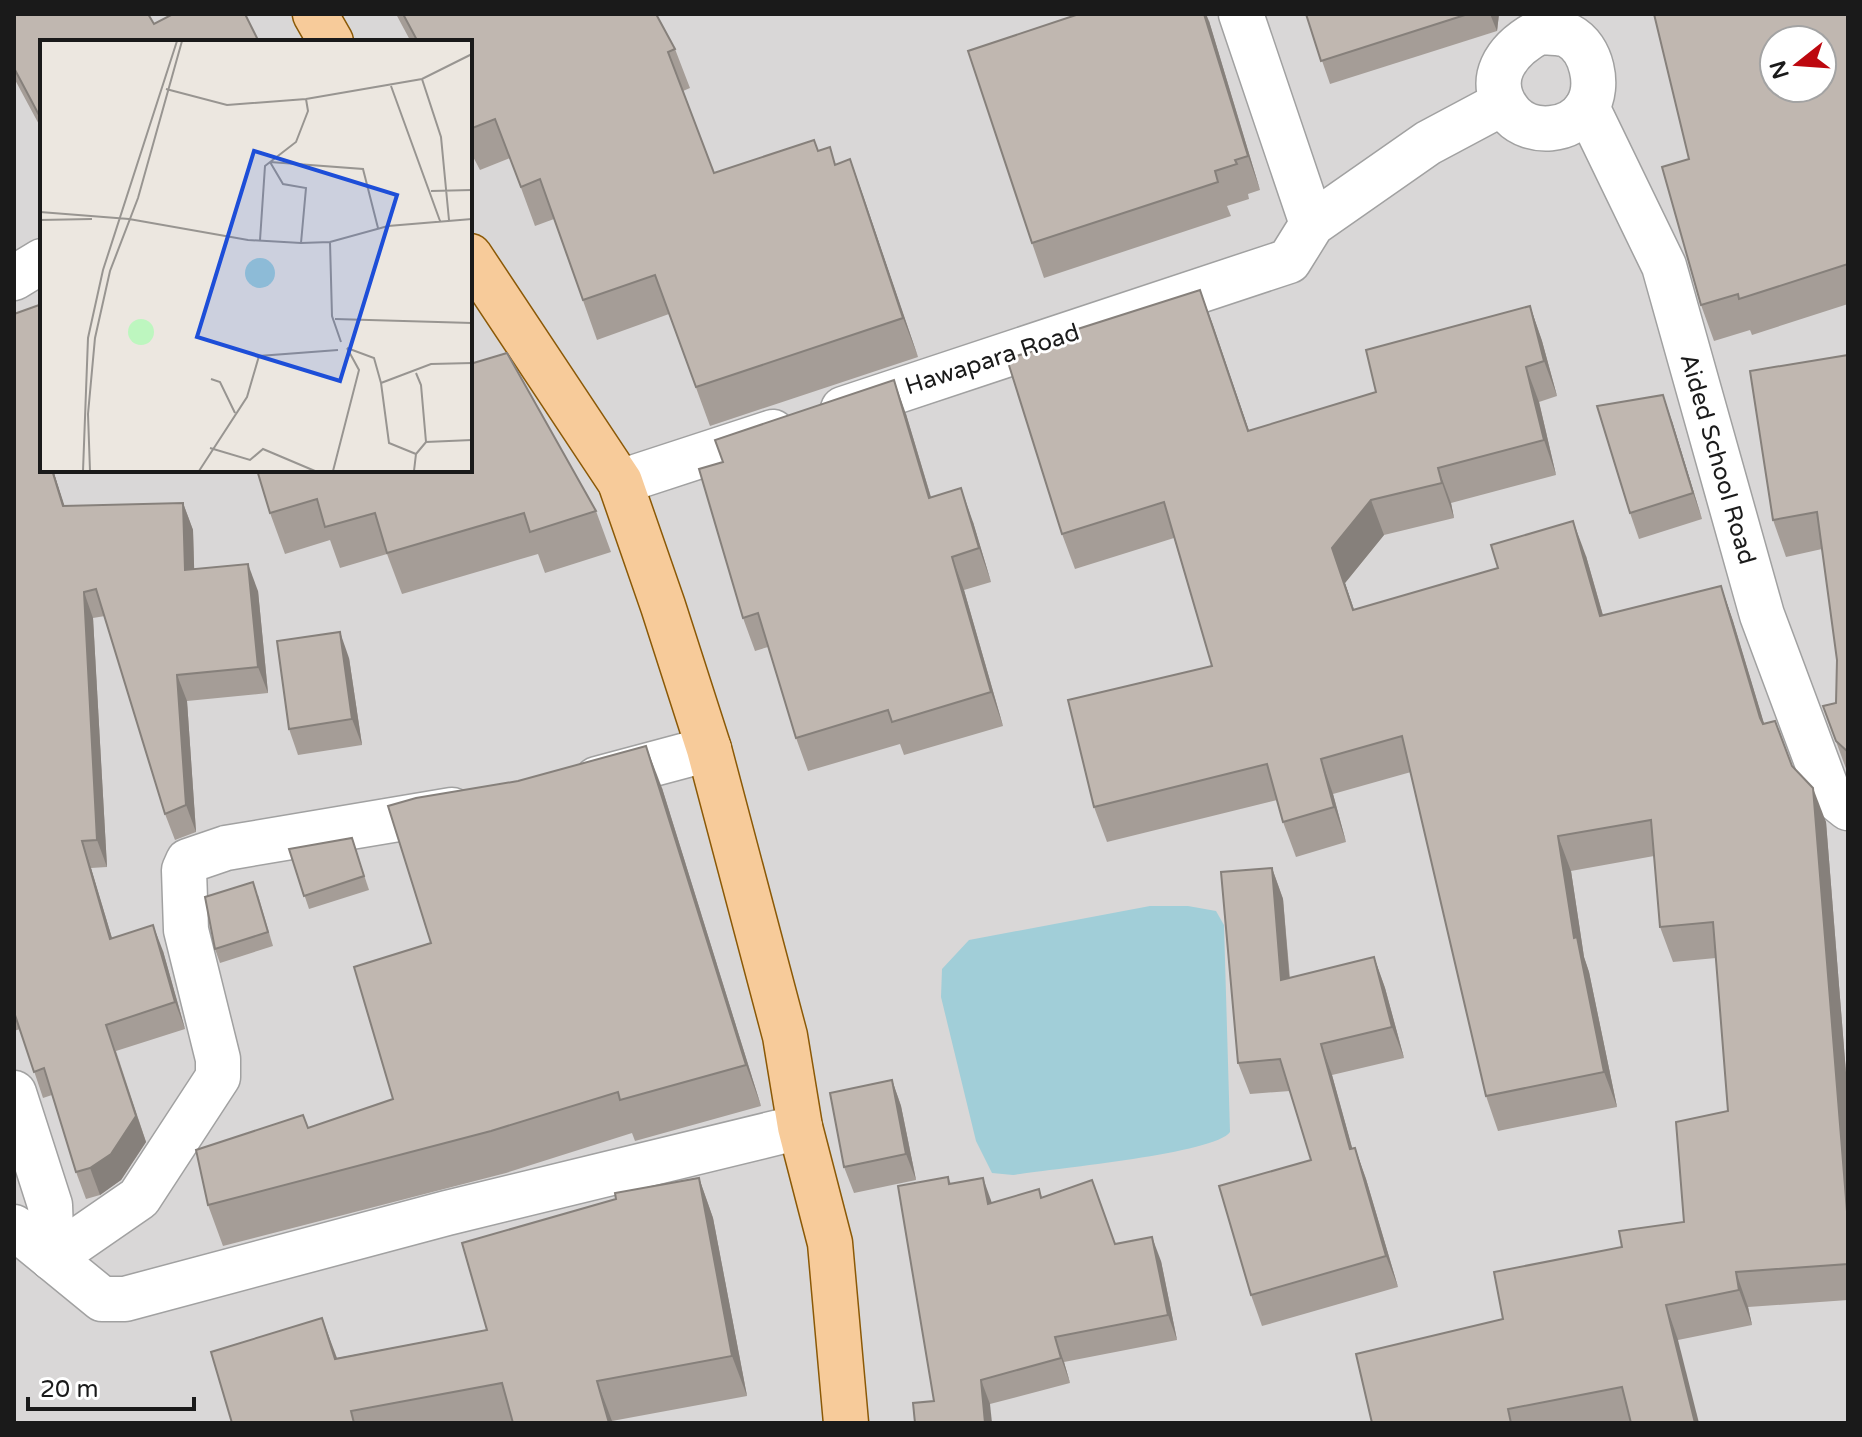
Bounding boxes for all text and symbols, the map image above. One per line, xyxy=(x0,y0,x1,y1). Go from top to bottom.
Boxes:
north arrow xyxy=(1758,24,1838,104)
inset map xyxy=(40,40,472,472)
text: N xyxy=(1765,57,1795,82)
street label: Hawapara Road xyxy=(901,318,1083,401)
street label: Aided School Road xyxy=(1674,350,1761,568)
scale bar xyxy=(28,1361,194,1411)
text: 20 m xyxy=(40,1375,98,1404)

